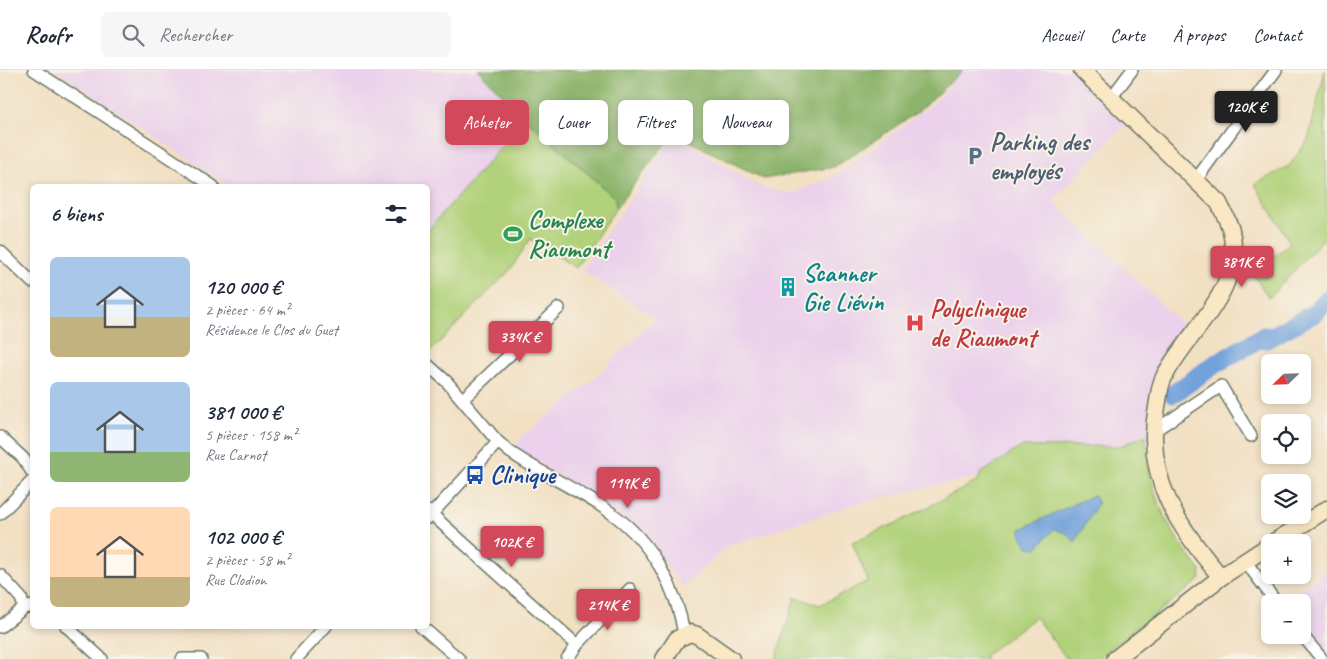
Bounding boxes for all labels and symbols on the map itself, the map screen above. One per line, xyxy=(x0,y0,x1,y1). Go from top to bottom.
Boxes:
pin: 120K € xyxy=(1205,90,1287,133)
place label: Parking des employés xyxy=(990,126,1091,187)
parking icon: Parking des employés xyxy=(964,145,986,167)
place label: Complexe Riaumont xyxy=(528,204,613,265)
sports icon: Complexe Riaumont xyxy=(502,223,524,245)
pin: 381K € xyxy=(1201,246,1283,288)
place label: Scanner Gie Liévin xyxy=(803,257,884,318)
building icon: Scanner Gie Liévin xyxy=(777,276,799,298)
place label: Polyclinique de Riaumont xyxy=(930,293,1039,354)
hospital icon: Polyclinique de Riaumont xyxy=(904,312,926,334)
pin: 334K € xyxy=(479,320,561,363)
north arrow xyxy=(1261,354,1311,404)
place label: Clinique xyxy=(490,459,557,491)
bus stop icon: Clinique xyxy=(464,464,486,486)
pin: 119K € xyxy=(587,466,669,509)
pin: 102K € xyxy=(471,526,553,568)
pin: 214K € xyxy=(567,588,649,631)

